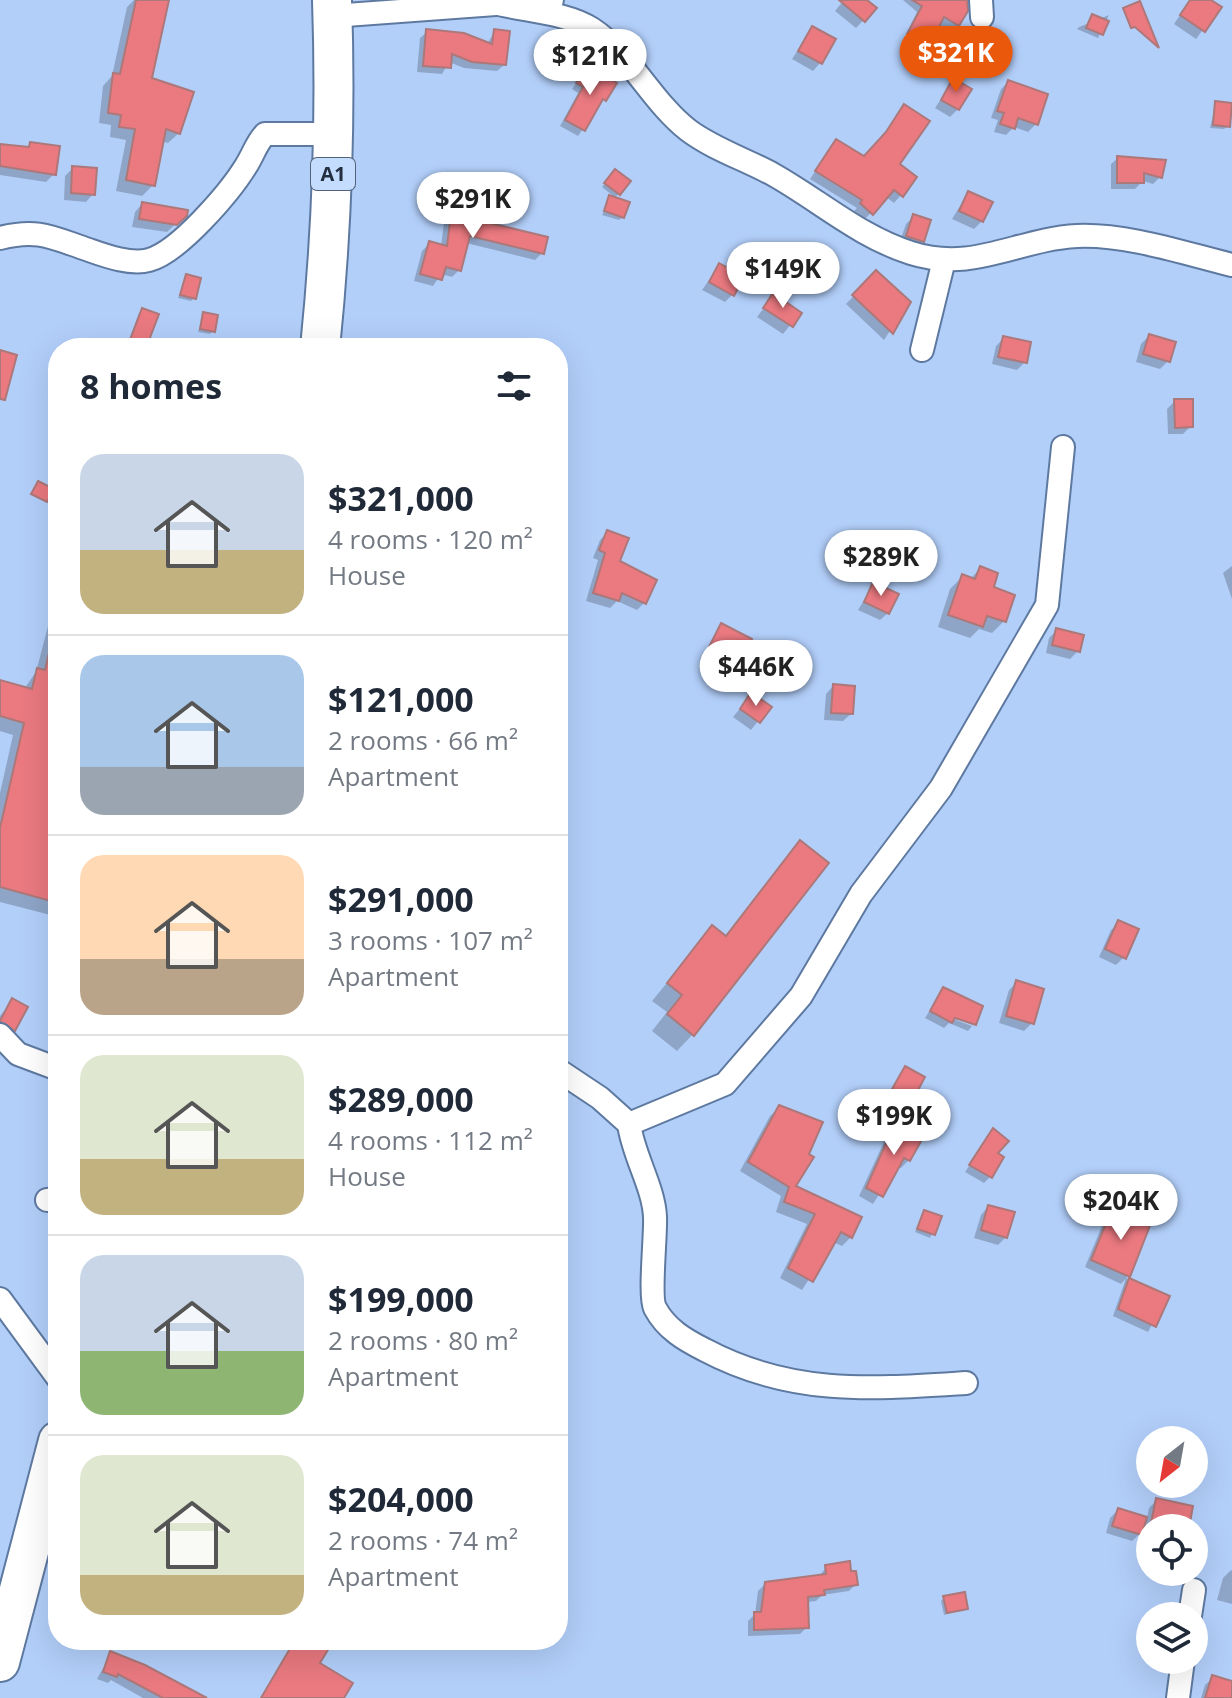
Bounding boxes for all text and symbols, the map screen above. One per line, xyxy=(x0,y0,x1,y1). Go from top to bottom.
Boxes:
pin: $321K xyxy=(900,26,1012,94)
pin: $121K xyxy=(534,29,646,97)
text: $321K xyxy=(918,34,994,70)
text: $121K xyxy=(552,37,628,73)
road number: A1 xyxy=(311,158,355,190)
pin: $291K xyxy=(417,172,529,240)
text: $291K xyxy=(435,180,511,216)
pin: $149K xyxy=(727,242,839,310)
text: $149K xyxy=(745,250,821,286)
text: 8 homes xyxy=(80,363,222,409)
icon: filters xyxy=(492,364,536,408)
text: $321,000 xyxy=(328,475,474,521)
icon: home xyxy=(144,486,240,582)
text: 4 rooms · 120 m² xyxy=(328,521,533,557)
pin: $289K xyxy=(825,530,937,598)
text: $289K xyxy=(843,538,919,574)
text: House xyxy=(328,557,406,593)
pin: $446K xyxy=(700,640,812,708)
text: $446K xyxy=(718,648,794,684)
text: $121,000 xyxy=(328,676,474,722)
icon: home xyxy=(144,687,240,783)
text: 2 rooms · 66 m² xyxy=(328,722,518,758)
text: Apartment xyxy=(328,758,459,794)
text: $291,000 xyxy=(328,876,474,922)
icon: home xyxy=(144,887,240,983)
text: 3 rooms · 107 m² xyxy=(328,922,533,958)
text: Apartment xyxy=(328,958,459,994)
text: $289,000 xyxy=(328,1076,474,1122)
icon: home xyxy=(144,1087,240,1183)
pin: $199K xyxy=(838,1089,950,1157)
text: $199K xyxy=(856,1097,932,1133)
text: 4 rooms · 112 m² xyxy=(328,1122,533,1158)
text: House xyxy=(328,1158,406,1194)
pin: $204K xyxy=(1065,1174,1177,1242)
text: $204K xyxy=(1083,1182,1159,1218)
text: $199,000 xyxy=(328,1276,474,1322)
icon: home xyxy=(144,1287,240,1383)
text: 2 rooms · 80 m² xyxy=(328,1322,518,1358)
text: Apartment xyxy=(328,1358,459,1394)
north arrow xyxy=(1136,1426,1208,1498)
map controls xyxy=(1136,1426,1208,1674)
text: $204,000 xyxy=(328,1476,474,1522)
icon: home xyxy=(144,1487,240,1583)
button: locate xyxy=(1136,1514,1208,1586)
text: 2 rooms · 74 m² xyxy=(328,1522,518,1558)
text: Apartment xyxy=(328,1558,459,1594)
button: layers xyxy=(1136,1602,1208,1674)

